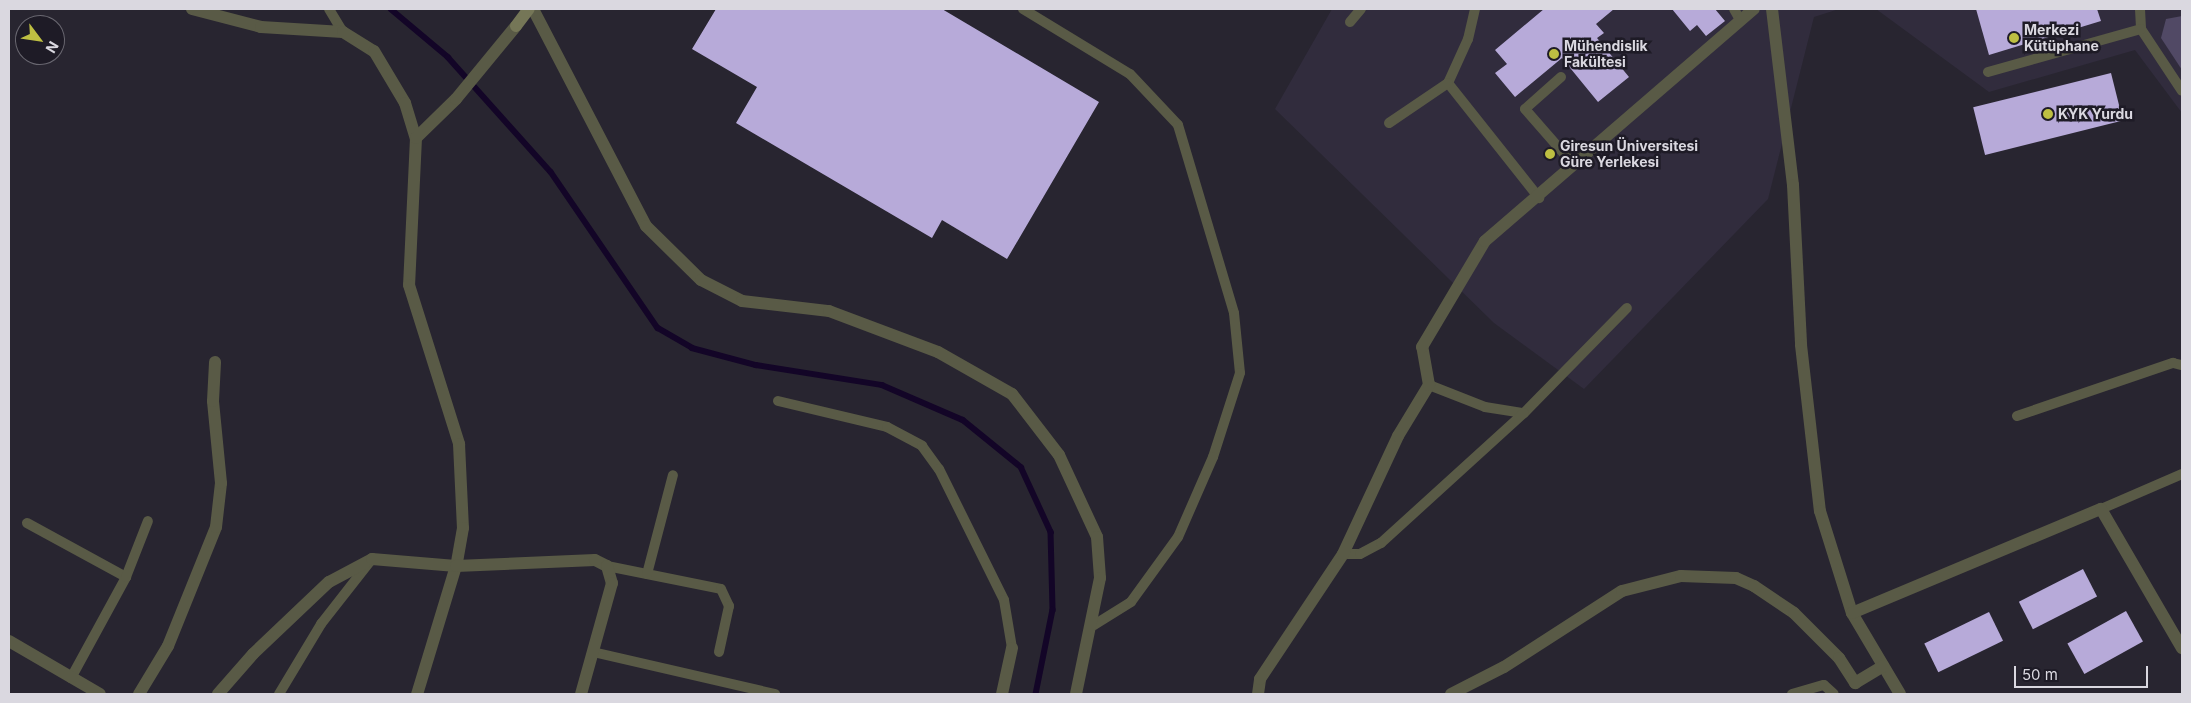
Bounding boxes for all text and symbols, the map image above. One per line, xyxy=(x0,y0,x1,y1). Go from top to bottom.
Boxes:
north arrow xyxy=(15,15,65,65)
place label: Merkezi Kütüphane xyxy=(2024,22,2099,54)
marker: Merkezi Kütüphane xyxy=(2008,32,2020,44)
place label: Mühendislik Fakültesi xyxy=(1564,38,1648,70)
text: N xyxy=(42,39,62,56)
marker: Mühendislik Fakültesi xyxy=(1548,48,1560,60)
place label: KYK Yurdu xyxy=(2058,106,2133,122)
marker: KYK Yurdu xyxy=(2042,108,2054,120)
place label: Giresun Üniversitesi Güre Yerlekesi xyxy=(1560,138,1698,170)
marker: Giresun Üniversitesi Güre Yerlekesi xyxy=(1544,148,1556,160)
scale bar xyxy=(2016,656,2150,688)
text: 50 m xyxy=(2022,665,2058,684)

